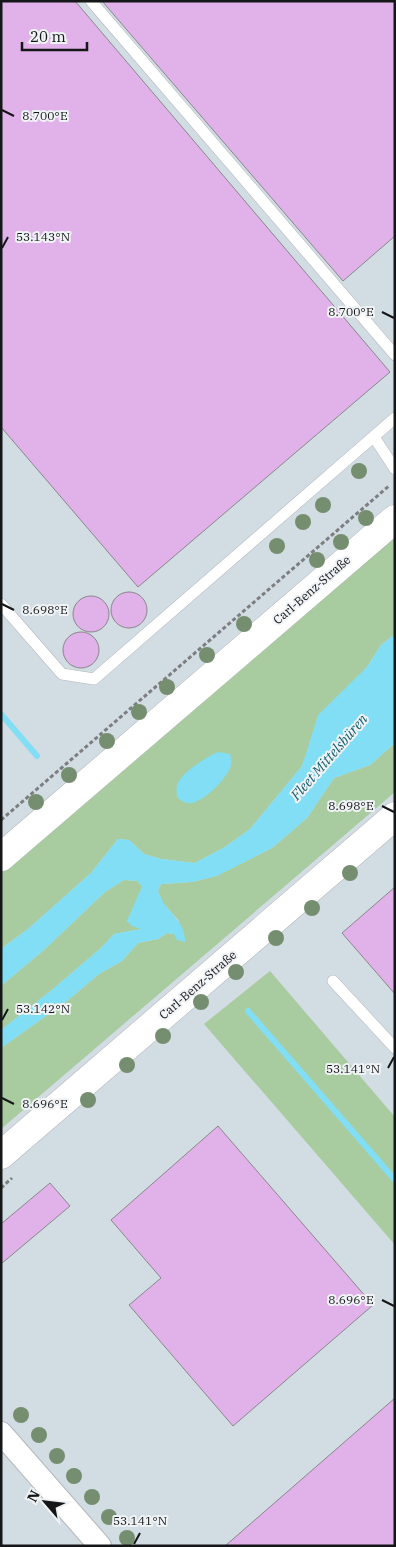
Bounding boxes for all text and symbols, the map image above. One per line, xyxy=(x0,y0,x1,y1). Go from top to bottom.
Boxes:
scale bar xyxy=(22,20,88,52)
text: 20 m xyxy=(30,27,66,46)
text: 8.700°E xyxy=(22,108,68,123)
text: 53.143°N xyxy=(16,229,70,244)
text: 8.700°E xyxy=(328,304,374,319)
street label: Carl-Benz-Straße xyxy=(270,552,353,627)
text: 8.698°E xyxy=(22,602,68,617)
water label: Fleet Mittelsbüren xyxy=(286,710,371,804)
text: 8.698°E xyxy=(328,798,374,813)
street label: Carl-Benz-Straße xyxy=(156,947,239,1022)
text: 53.142°N xyxy=(16,1001,70,1016)
text: 53.141°N xyxy=(326,1061,380,1076)
text: 8.696°E xyxy=(22,1096,68,1111)
text: 8.696°E xyxy=(328,1292,374,1307)
north arrow xyxy=(20,1477,70,1527)
text: N xyxy=(23,1487,44,1505)
text: 53.141°N xyxy=(113,1513,167,1528)

